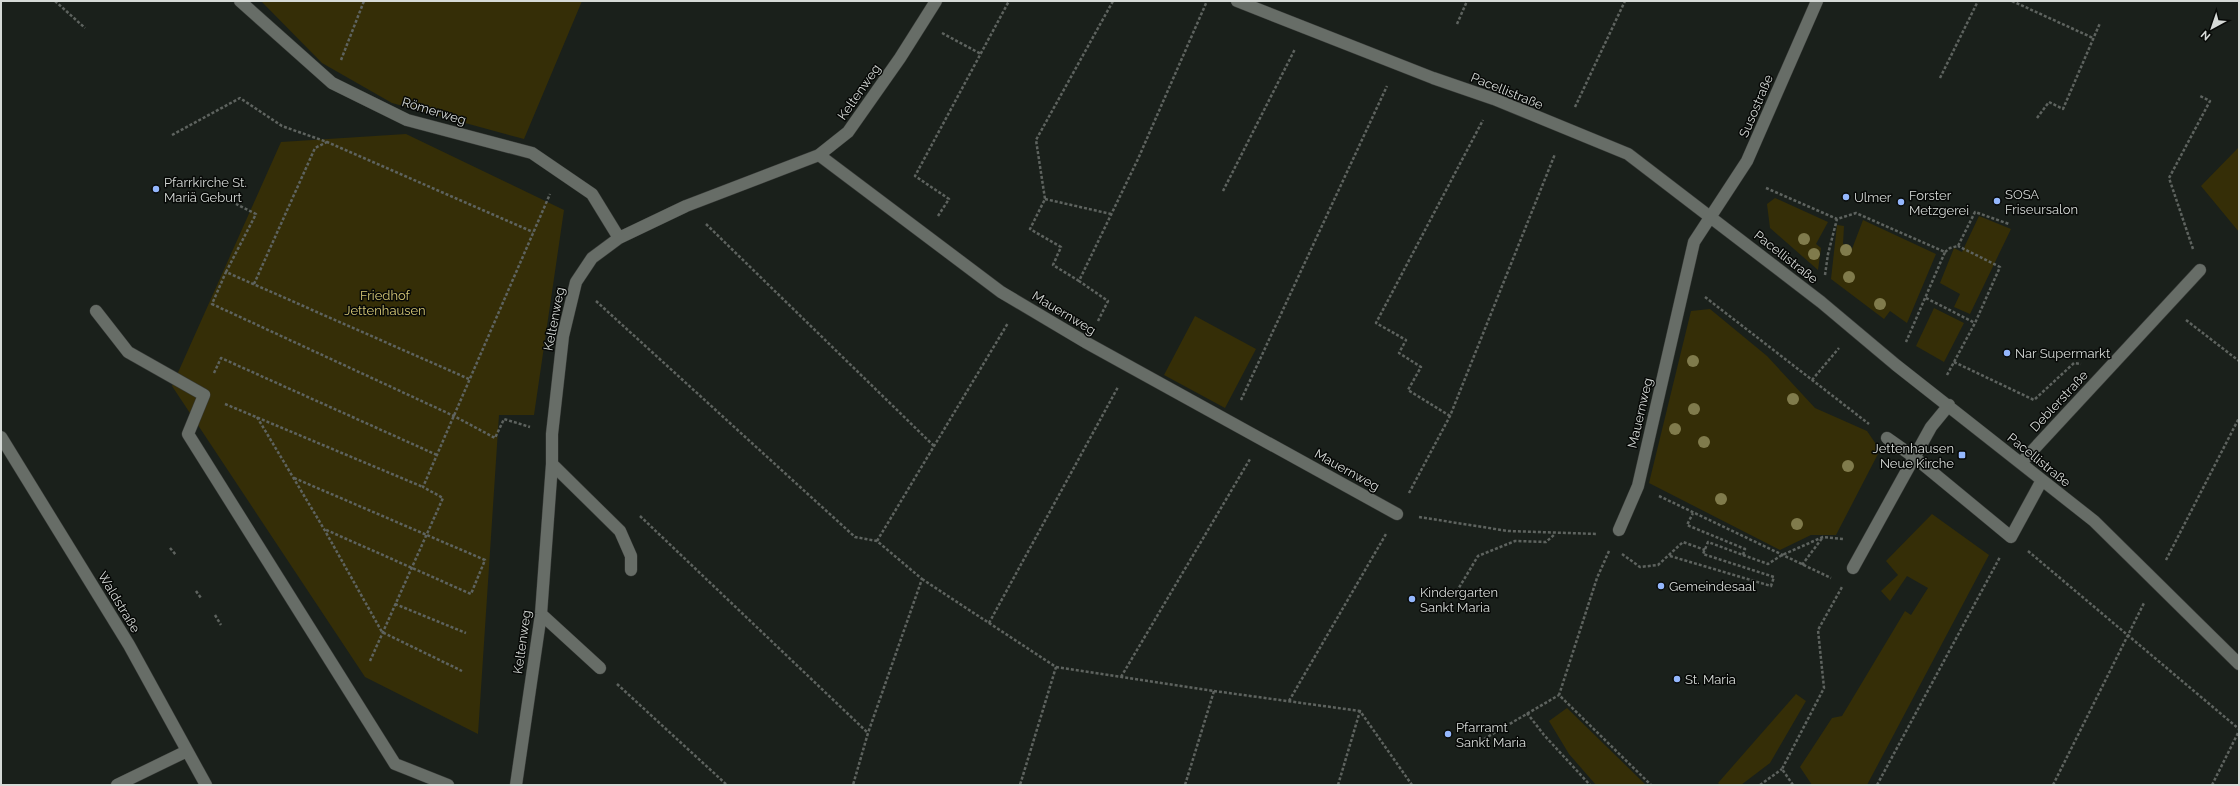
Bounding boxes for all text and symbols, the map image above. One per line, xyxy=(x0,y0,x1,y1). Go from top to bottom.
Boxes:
north arrow xyxy=(2192,8,2232,48)
text: N xyxy=(2198,28,2213,43)
street label: Keltenweg xyxy=(834,61,884,123)
street label: Pacellistraße xyxy=(1469,70,1546,112)
street label: Susostraße xyxy=(1736,72,1776,140)
street label: Römerweg xyxy=(400,94,468,128)
place label: Pfarrkirche St. Mariä Geburt xyxy=(164,175,247,205)
marker: Pfarrkirche St. Mariä Geburt xyxy=(151,184,161,194)
place label: SOSA Friseursalon xyxy=(2005,187,2078,217)
place label: Forster Metzgerei xyxy=(1909,188,1969,218)
place label: Ulmer xyxy=(1854,190,1892,205)
marker: Ulmer xyxy=(1841,192,1851,202)
marker: SOSA Friseursalon xyxy=(1992,196,2002,206)
marker: Forster Metzgerei xyxy=(1896,197,1906,207)
street label: Pacellistraße xyxy=(1751,227,1821,287)
street label: Keltenweg xyxy=(540,286,568,352)
park label: Friedhof Jettenhausen xyxy=(344,288,426,318)
street label: Mauernweg xyxy=(1029,288,1099,338)
place label: Nar Supermarkt xyxy=(2015,346,2111,361)
marker: Nar Supermarkt xyxy=(2002,348,2012,358)
street label: Deblerstraße xyxy=(2027,367,2091,435)
street label: Mauernweg xyxy=(1625,376,1655,450)
street label: Pacellistraße xyxy=(2004,430,2074,490)
place label: Jettenhausen Neue Kirche xyxy=(1873,441,1954,471)
street label: Mauernweg xyxy=(1312,446,1382,494)
marker: Jettenhausen Neue Kirche xyxy=(1957,450,1967,460)
street label: Waldstraße xyxy=(95,569,143,636)
place label: Gemeindesaal xyxy=(1669,579,1756,594)
marker: Gemeindesaal xyxy=(1656,581,1666,591)
place label: Kindergarten Sankt Maria xyxy=(1420,585,1498,615)
marker: Kindergarten Sankt Maria xyxy=(1407,594,1417,604)
street label: Keltenweg xyxy=(510,609,534,675)
place label: St. Maria xyxy=(1685,672,1736,687)
marker: St. Maria xyxy=(1672,674,1682,684)
place label: Pfarramt Sankt Maria xyxy=(1456,720,1526,750)
marker: Pfarramt Sankt Maria xyxy=(1443,729,1453,739)

